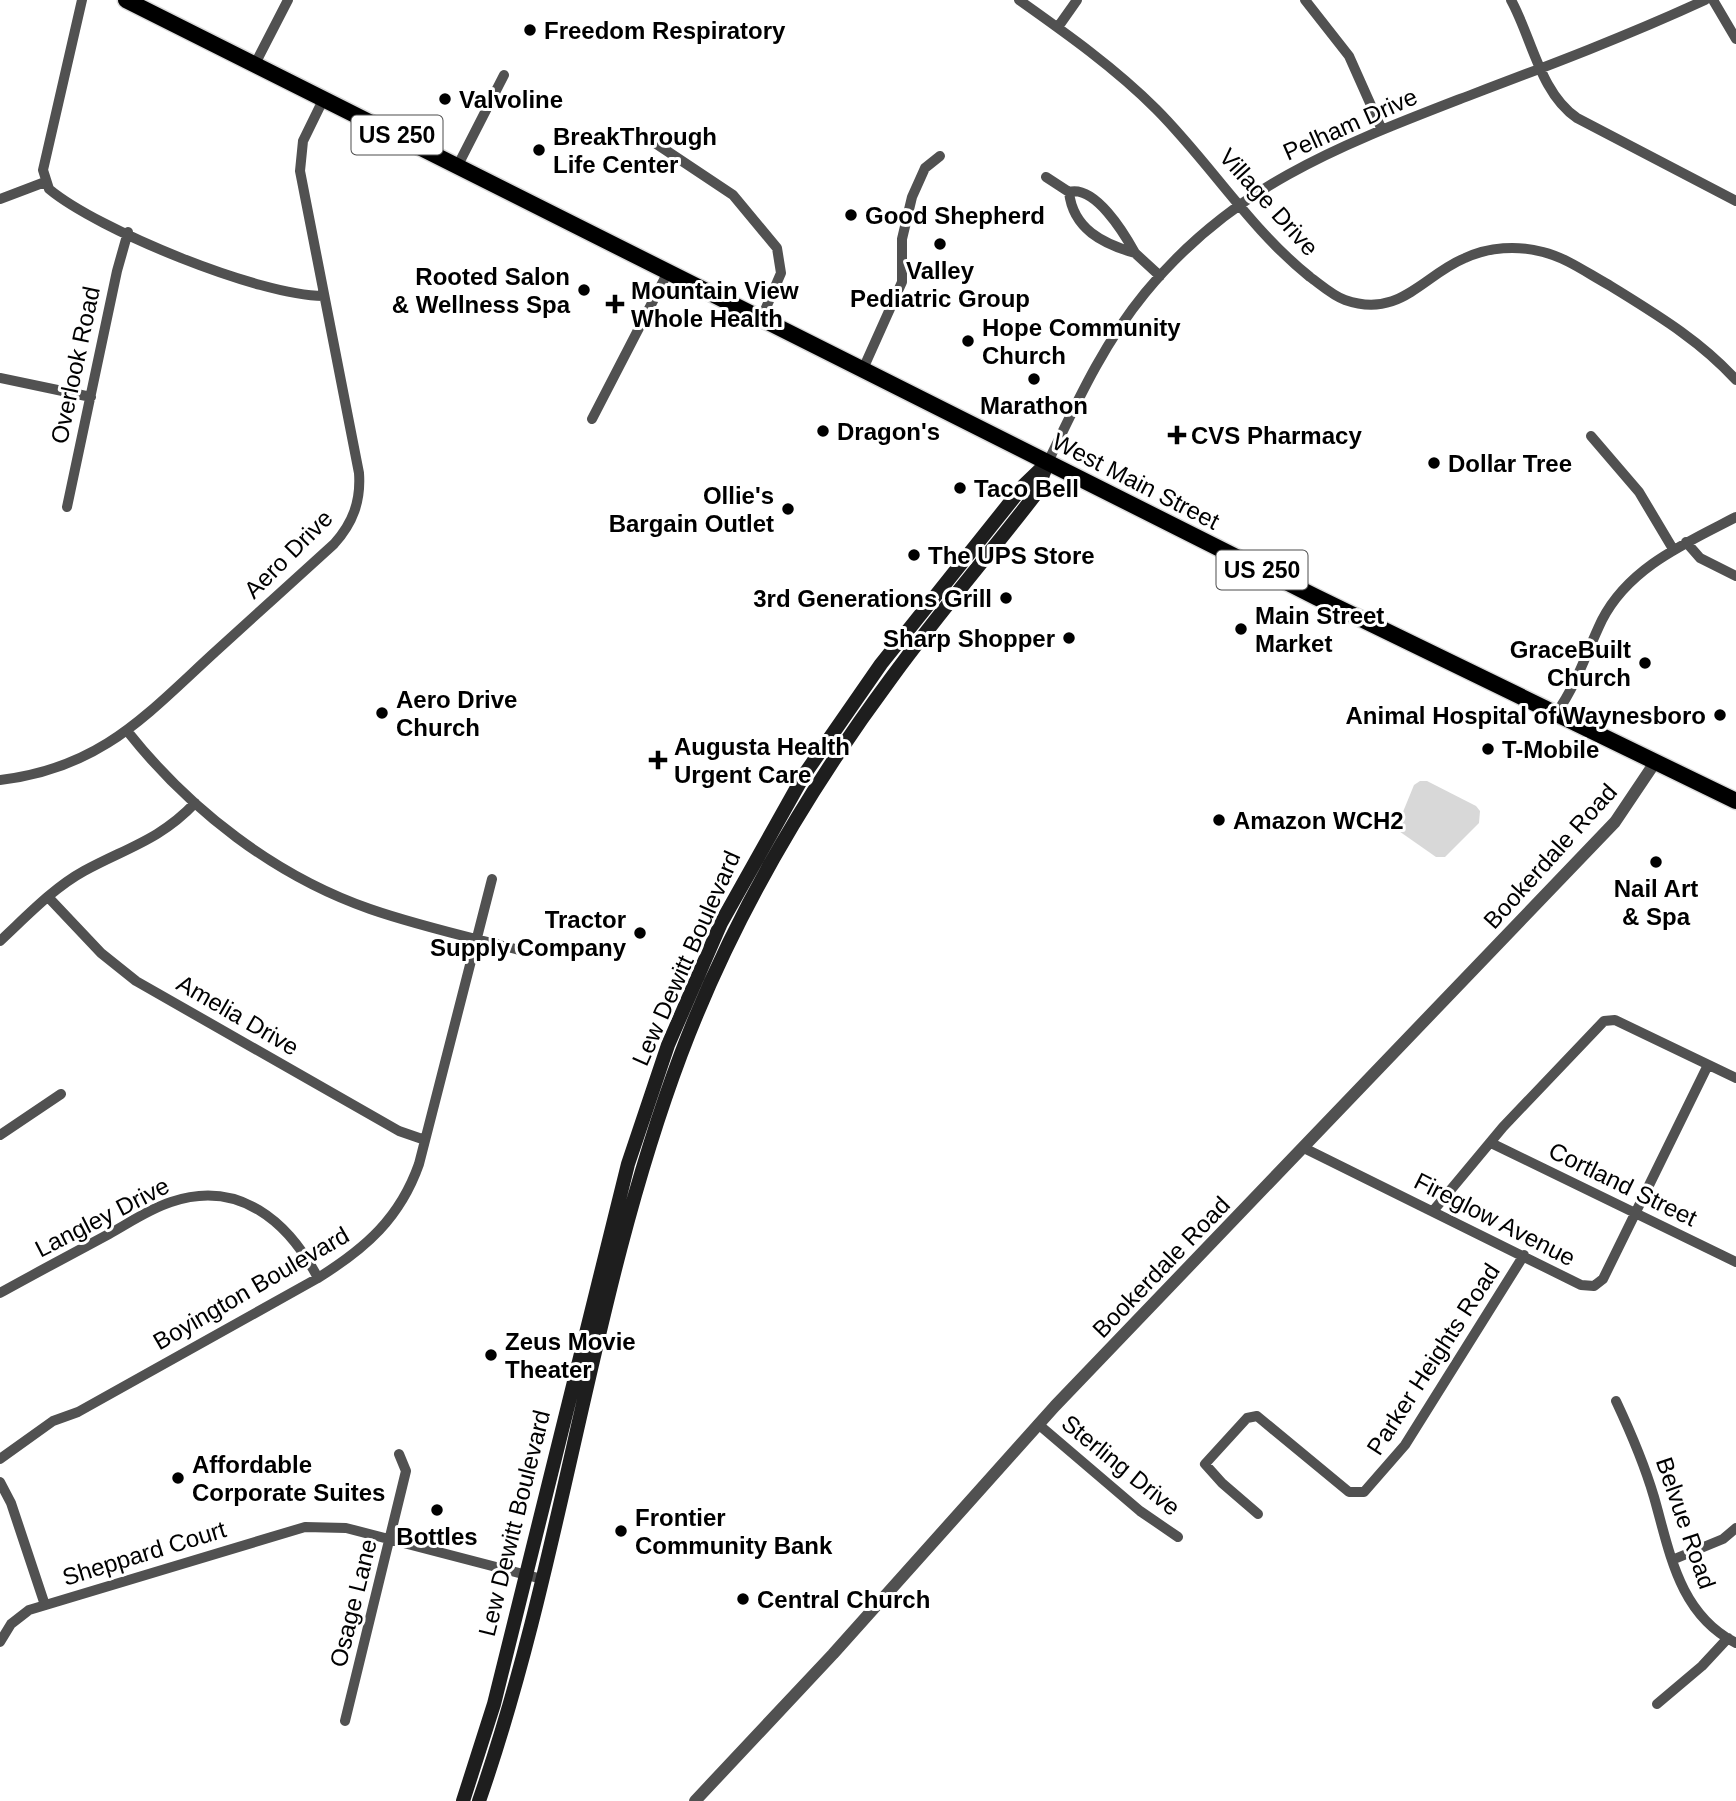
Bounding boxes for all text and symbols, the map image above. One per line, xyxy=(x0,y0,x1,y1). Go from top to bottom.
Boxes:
place label: Freedom Respiratory xyxy=(544,17,786,44)
marker: Freedom Respiratory xyxy=(522,22,538,38)
street label: Pelham Drive xyxy=(1279,82,1421,166)
place label: Valvoline xyxy=(459,86,563,113)
marker: Valvoline xyxy=(437,91,453,107)
road number: US 250 xyxy=(352,116,442,154)
place label: BreakThrough Life Center xyxy=(553,123,717,178)
marker: BreakThrough Life Center xyxy=(531,142,547,158)
street label: Village Drive xyxy=(1214,143,1324,261)
place label: Good Shepherd xyxy=(865,202,1045,229)
marker: Good Shepherd xyxy=(843,207,859,223)
marker: Valley Pediatric Group xyxy=(932,236,948,252)
place label: Valley Pediatric Group xyxy=(850,257,1030,312)
place label: Rooted Salon & Wellness Spa xyxy=(392,263,571,318)
place label: Mountain View Whole Health xyxy=(631,277,799,332)
marker: Rooted Salon & Wellness Spa xyxy=(576,282,592,298)
street label: Overlook Road xyxy=(45,284,105,446)
marker: Mountain View Whole Health xyxy=(605,294,625,314)
place label: Hope Community Church xyxy=(982,314,1181,369)
marker: Hope Community Church xyxy=(960,333,976,349)
marker: Marathon xyxy=(1026,371,1042,387)
place label: Marathon xyxy=(980,392,1088,419)
place label: Dragon's xyxy=(837,418,940,445)
place label: CVS Pharmacy xyxy=(1191,422,1362,449)
marker: Dragon's xyxy=(815,423,831,439)
street label: West Main Street xyxy=(1048,427,1224,535)
marker: CVS Pharmacy xyxy=(1169,427,1185,443)
place label: Dollar Tree xyxy=(1448,450,1572,477)
marker: Dollar Tree xyxy=(1426,455,1442,471)
place label: Taco Bell xyxy=(974,475,1079,502)
marker: Taco Bell xyxy=(952,480,968,496)
place label: Ollie's Bargain Outlet xyxy=(609,482,774,537)
marker: Ollie's Bargain Outlet xyxy=(780,501,796,517)
street label: Aero Drive xyxy=(238,504,338,604)
place label: The UPS Store xyxy=(928,542,1095,569)
marker: The UPS Store xyxy=(906,547,922,563)
road number: US 250 xyxy=(1216,550,1308,590)
place label: 3rd Generations Grill xyxy=(753,585,992,612)
marker: 3rd Generations Grill xyxy=(998,590,1014,606)
place label: Main Street Market xyxy=(1255,602,1384,657)
marker: Main Street Market xyxy=(1233,621,1249,637)
place label: Sharp Shopper xyxy=(883,625,1055,652)
marker: Sharp Shopper xyxy=(1061,630,1077,646)
place label: GraceBuilt Church xyxy=(1510,636,1631,691)
marker: GraceBuilt Church xyxy=(1637,655,1653,671)
place label: Aero Drive Church xyxy=(396,686,517,741)
place label: Animal Hospital of Waynesboro xyxy=(1346,702,1706,729)
marker: Aero Drive Church xyxy=(374,705,390,721)
marker: Animal Hospital of Waynesboro xyxy=(1712,707,1728,723)
place label: Augusta Health Urgent Care xyxy=(674,733,850,788)
place label: T-Mobile xyxy=(1502,736,1599,763)
marker: T-Mobile xyxy=(1480,741,1496,757)
marker: Augusta Health Urgent Care xyxy=(648,750,668,770)
street label: Bookerdale Road xyxy=(1478,778,1622,934)
place label: Amazon WCH2 xyxy=(1233,807,1404,834)
marker: Amazon WCH2 xyxy=(1211,812,1227,828)
street label: Lew Dewitt Boulevard xyxy=(626,846,746,1070)
marker: Nail Art & Spa xyxy=(1648,854,1664,870)
place label: Nail Art & Spa xyxy=(1614,875,1698,930)
place label: Tractor Supply Company xyxy=(430,906,627,961)
marker: Tractor Supply Company xyxy=(632,925,648,941)
street label: Amelia Drive xyxy=(172,969,304,1061)
street label: Cortland Street xyxy=(1545,1136,1702,1232)
street label: Fireglow Avenue xyxy=(1410,1167,1580,1271)
street label: Langley Drive xyxy=(30,1172,174,1262)
street label: Bookerdale Road xyxy=(1087,1191,1235,1343)
street label: Boyington Boulevard xyxy=(148,1221,354,1355)
street label: Parker Heights Road xyxy=(1361,1258,1505,1460)
place label: Zeus Movie Theater xyxy=(505,1328,636,1383)
marker: Zeus Movie Theater xyxy=(483,1347,499,1363)
street label: Lew Dewitt Boulevard xyxy=(473,1407,555,1639)
street label: Sterling Drive xyxy=(1057,1409,1185,1521)
place label: Affordable Corporate Suites xyxy=(192,1451,385,1506)
street label: Belvue Road xyxy=(1651,1454,1721,1592)
marker: Affordable Corporate Suites xyxy=(170,1470,186,1486)
marker: Bottles xyxy=(429,1502,445,1518)
place label: Frontier Community Bank xyxy=(635,1504,833,1559)
street label: Sheppard Court xyxy=(59,1515,229,1591)
place label: Bottles xyxy=(396,1523,478,1550)
marker: Frontier Community Bank xyxy=(613,1523,629,1539)
street label: Osage Lane xyxy=(324,1536,382,1670)
place label: Central Church xyxy=(757,1586,930,1613)
marker: Central Church xyxy=(735,1591,751,1607)

